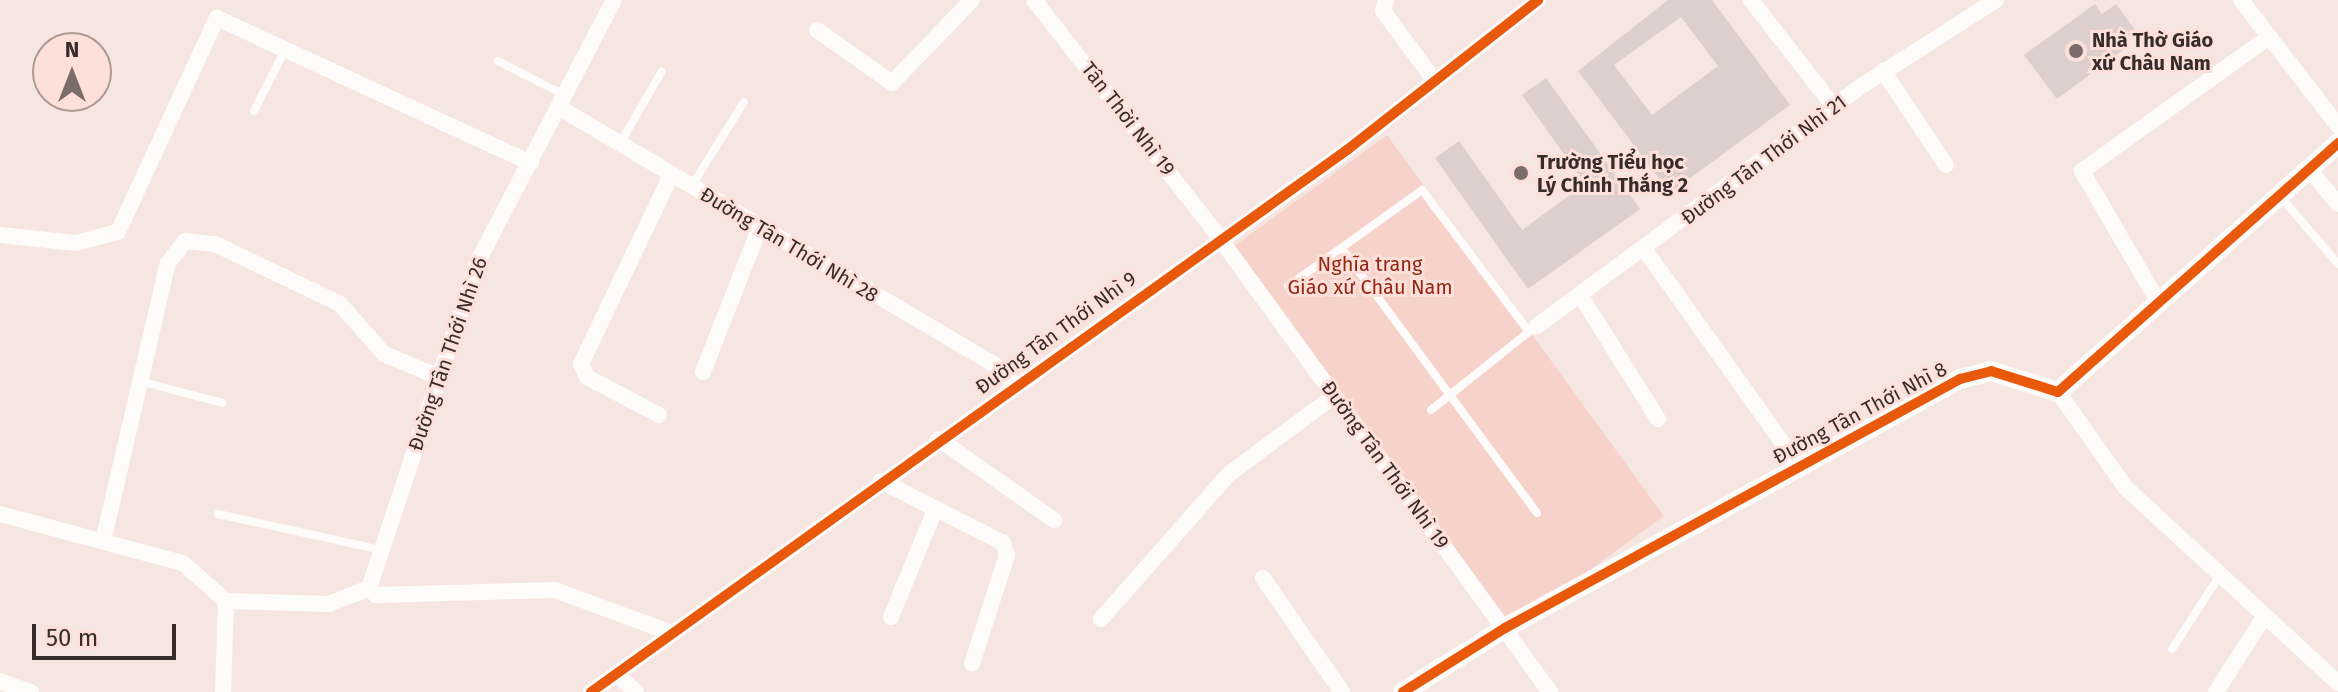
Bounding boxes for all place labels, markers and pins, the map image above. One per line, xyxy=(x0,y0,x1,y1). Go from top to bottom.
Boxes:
place label: Nhà Thờ Giáo xứ Châu Nam xyxy=(2092,28,2213,75)
marker: Nhà Thờ Giáo xứ Châu Nam xyxy=(2067,42,2085,60)
place label: Trường Tiểu học Lý Chính Thắng 2 xyxy=(1537,150,1688,197)
marker: Trường Tiểu học Lý Chính Thắng 2 xyxy=(1512,164,1530,182)

